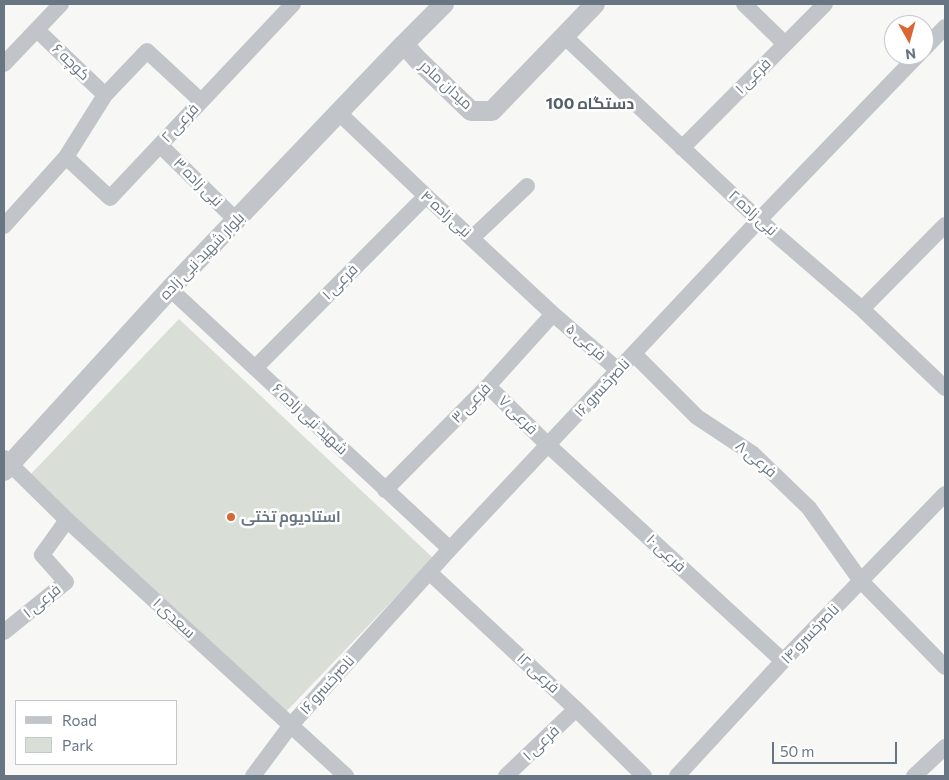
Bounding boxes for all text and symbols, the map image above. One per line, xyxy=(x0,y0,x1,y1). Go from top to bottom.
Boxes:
north arrow xyxy=(884,15,934,65)
street label: کوچه ۶ xyxy=(49,40,93,84)
text: N xyxy=(905,45,917,63)
street label: فرعی ۱ xyxy=(731,54,775,98)
street label: میدان مادر xyxy=(416,57,476,113)
district label: 100 دستگاه xyxy=(546,94,634,114)
street label: فرعی ۲ xyxy=(158,100,202,146)
street label: نبی زاده ۳ xyxy=(170,154,226,210)
street label: نبی زاده ۲ xyxy=(725,186,781,240)
street label: نبی زاده ۴ xyxy=(417,187,475,241)
street label: بلوار شهید نبی زاده xyxy=(156,209,248,303)
street label: فرعی ۱ xyxy=(318,260,362,304)
street label: فرعی ۵ xyxy=(562,320,610,364)
street label: ناصرخسرو ۱۶ xyxy=(571,355,633,421)
street label: فرعی ۳ xyxy=(448,379,494,427)
street label: شهید نبی زاده ۶ xyxy=(269,380,351,458)
street label: فرعی ۷ xyxy=(495,392,541,438)
street label: فرعی ۸ xyxy=(732,437,780,481)
place label: استادیوم تختی xyxy=(241,508,341,526)
marker: استادیوم تختی xyxy=(225,511,237,523)
street label: فرعی ۱۰ xyxy=(643,530,689,576)
street label: فرعی ۱ xyxy=(20,580,64,622)
street label: سعدی ۱ xyxy=(149,594,199,642)
street label: ناصرخسرو ۱۴ xyxy=(777,600,843,668)
street label: فرعی ۱۲ xyxy=(513,649,563,697)
street label: ناصرخسرو ۱۶ xyxy=(296,652,358,718)
legend xyxy=(15,700,178,765)
text: Road xyxy=(62,711,97,729)
street label: فرعی ۱ xyxy=(519,722,563,764)
scale bar xyxy=(774,732,899,764)
text: Park xyxy=(62,736,93,754)
text: 50 m xyxy=(780,742,814,760)

